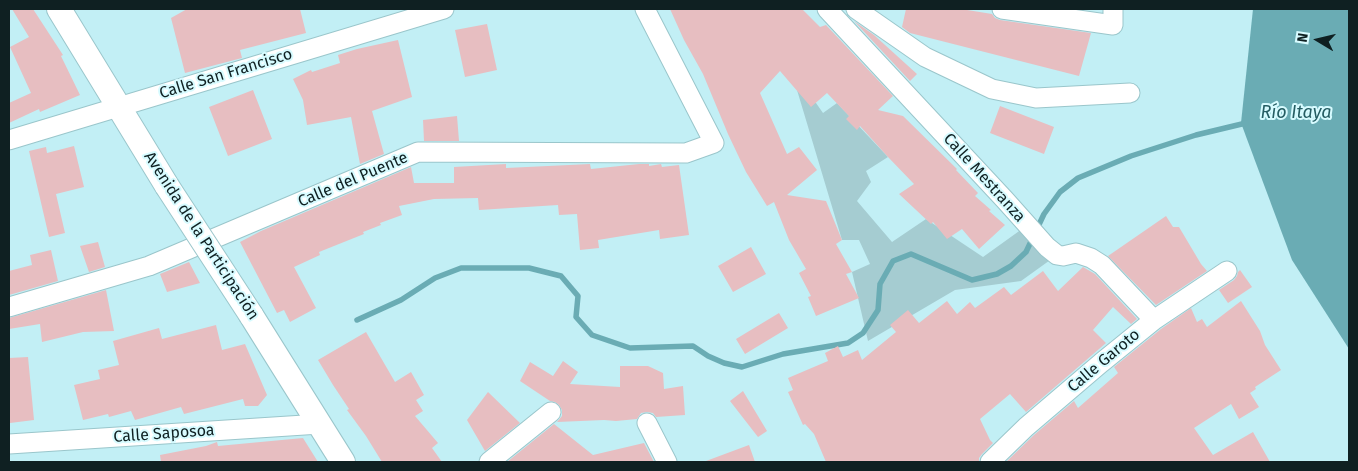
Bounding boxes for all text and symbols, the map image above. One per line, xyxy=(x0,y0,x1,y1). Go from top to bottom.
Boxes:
north arrow xyxy=(1293,15,1343,65)
text: N xyxy=(1294,32,1312,44)
street label: Calle San Francisco xyxy=(157,45,295,103)
water label: Río Itaya xyxy=(1260,102,1332,124)
street label: Calle Mestranza xyxy=(939,130,1029,226)
street label: Avenida de la Participación xyxy=(139,148,263,324)
street label: Calle del Puente xyxy=(295,148,411,212)
street label: Calle Garoto xyxy=(1064,325,1144,397)
street label: Calle Saposoa xyxy=(113,421,215,447)

